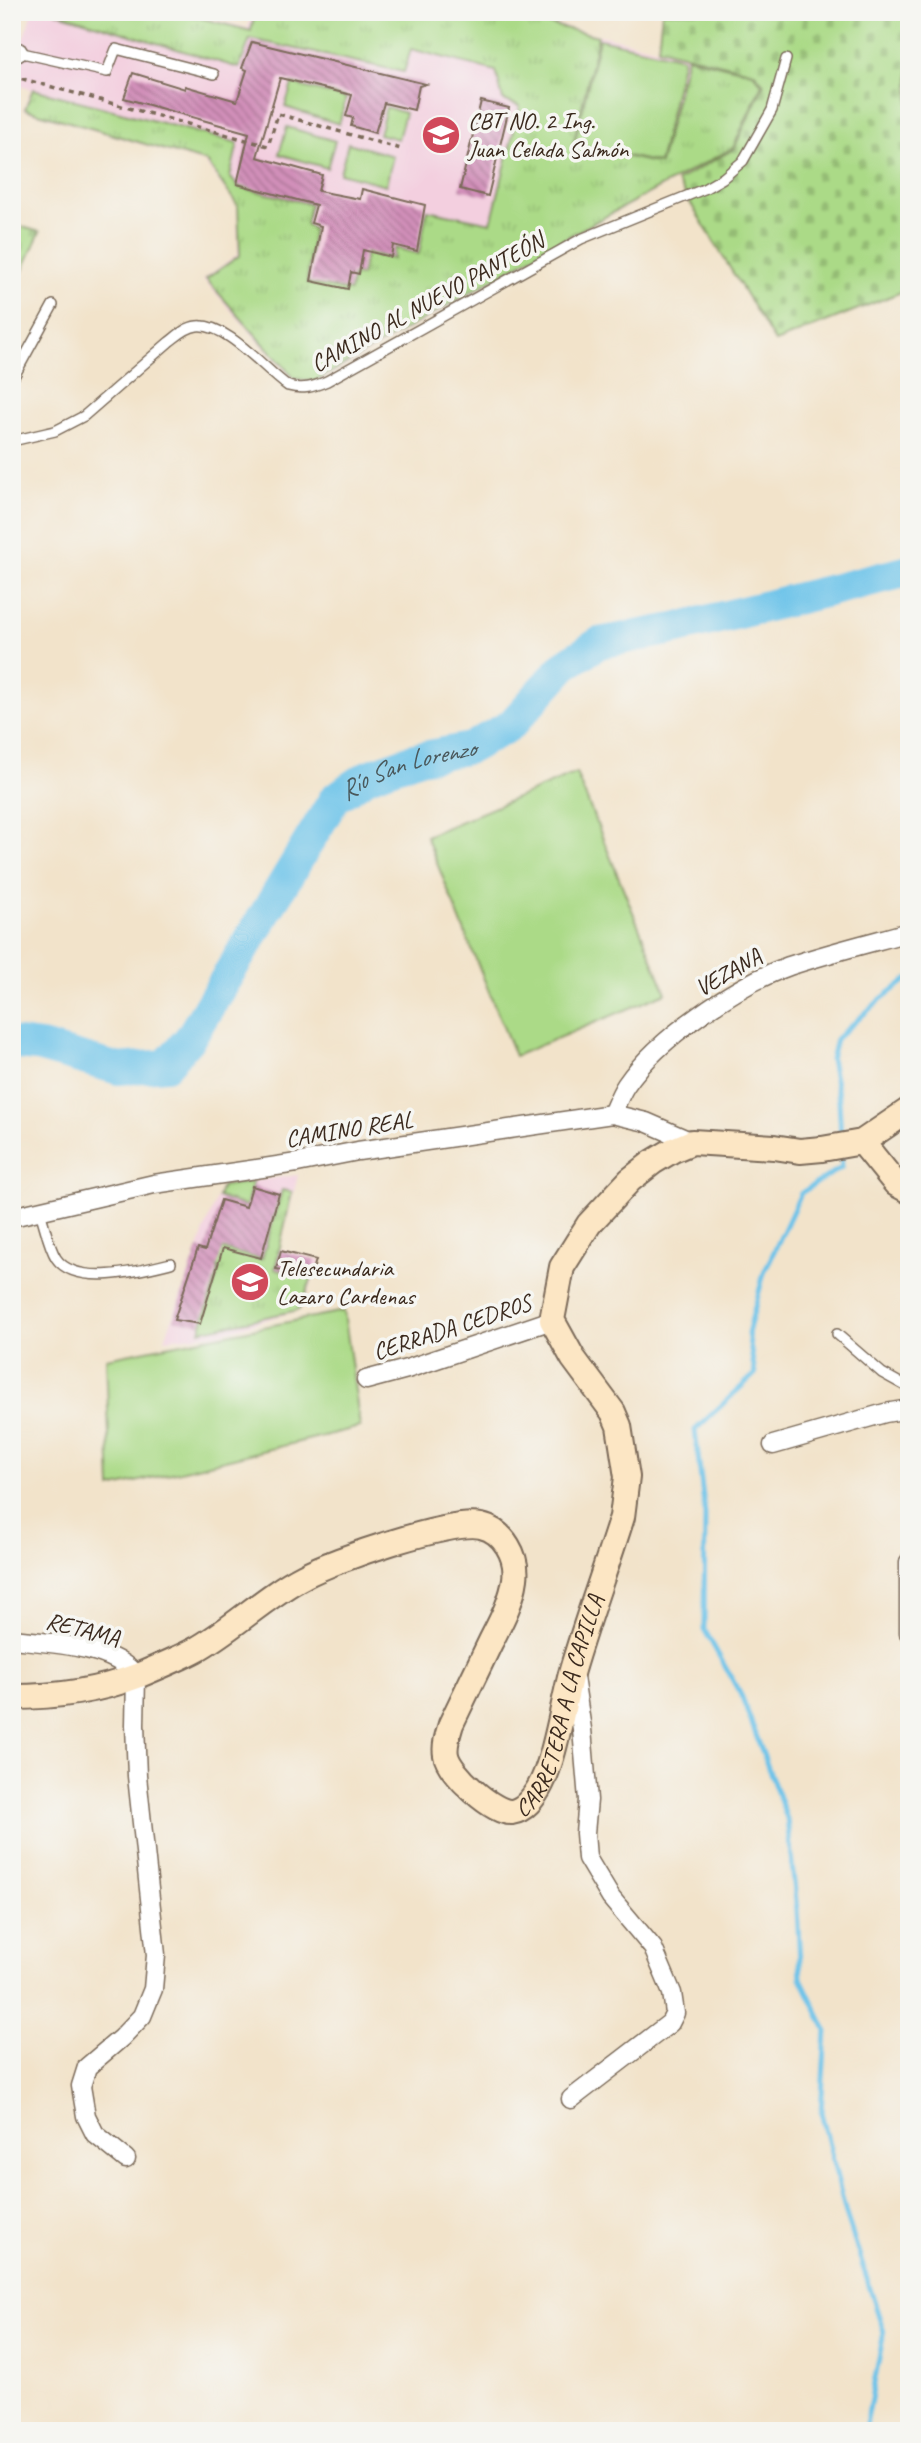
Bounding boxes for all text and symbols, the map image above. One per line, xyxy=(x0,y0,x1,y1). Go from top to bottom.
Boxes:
place label: CBT NO. 2 Ing. Juan Celada Salmón xyxy=(467,106,629,164)
school or university icon: CBT NO. 2 Ing. Juan Celada Salmón xyxy=(420,114,462,156)
street label: CAMINO AL NUEVO PANTEÓN xyxy=(305,224,552,379)
water label: Río San Lorenzo xyxy=(332,730,482,807)
street label: VEZANA xyxy=(689,941,767,1003)
street label: CAMINO REAL xyxy=(283,1104,415,1154)
place label: Telesecundaria Lazaro Cardenas xyxy=(277,1253,416,1311)
school or university icon: Telesecundaria Lazaro Cardenas xyxy=(229,1261,271,1303)
street label: CERRADA CEDROS xyxy=(369,1286,538,1367)
street label: CARRETERA A LA CAPILLA xyxy=(509,1590,610,1824)
street label: RETAMA xyxy=(43,1605,124,1653)

